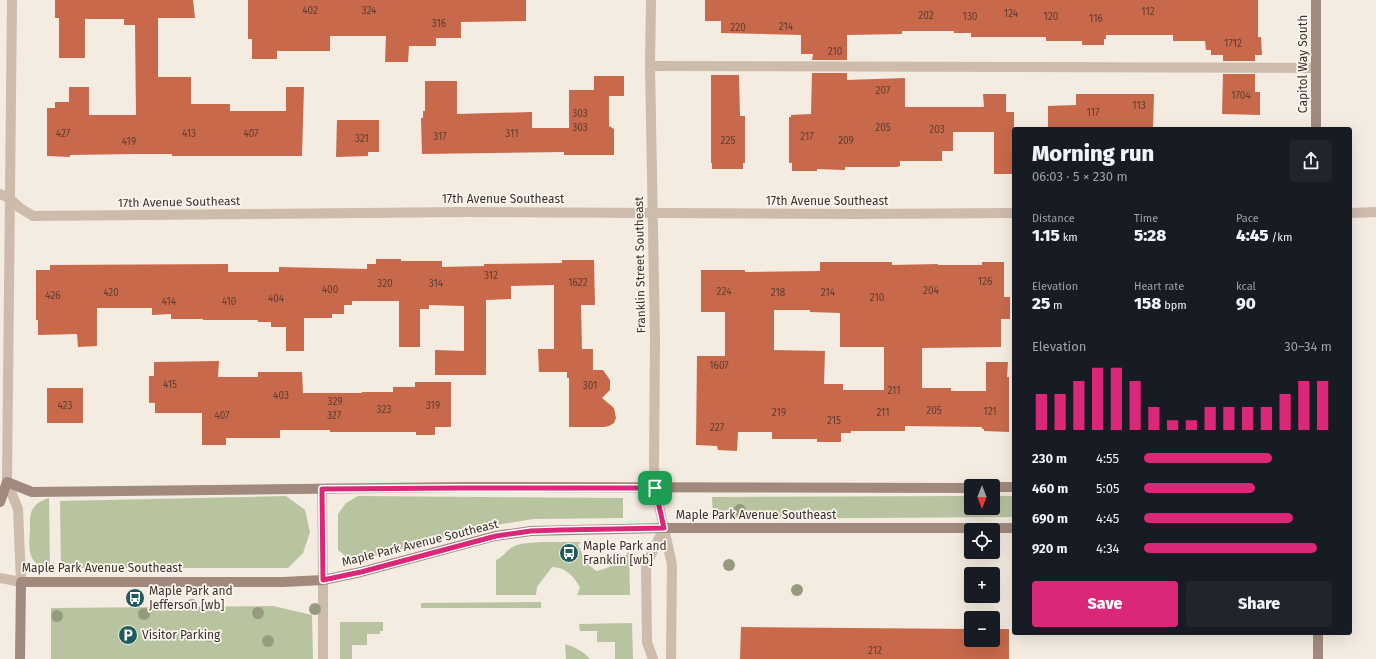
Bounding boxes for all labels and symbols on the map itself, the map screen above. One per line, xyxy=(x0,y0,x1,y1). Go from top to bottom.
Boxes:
house number: 402 xyxy=(302,5,318,17)
house number: 324 xyxy=(362,5,377,17)
house number: 112 xyxy=(1141,6,1155,18)
house number: 124 xyxy=(1004,8,1019,20)
house number: 202 xyxy=(918,10,934,22)
house number: 130 xyxy=(963,11,978,23)
house number: 120 xyxy=(1044,11,1059,23)
house number: 116 xyxy=(1089,13,1103,25)
street label: Capitol Way South xyxy=(1296,15,1310,113)
house number: 316 xyxy=(432,18,446,30)
house number: 214 xyxy=(779,21,794,33)
house number: 220 xyxy=(730,22,746,34)
house number: 1712 xyxy=(1224,38,1242,50)
house number: 210 xyxy=(828,46,843,58)
house number: 207 xyxy=(876,85,891,97)
house number: 1704 xyxy=(1231,90,1251,102)
house number: 113 xyxy=(1132,100,1146,112)
house number: 117 xyxy=(1087,107,1100,119)
house number: 303 xyxy=(572,108,588,120)
house number: 303 xyxy=(572,122,588,134)
house number: 205 xyxy=(875,122,891,134)
house number: 203 xyxy=(929,124,945,136)
house number: 427 xyxy=(56,128,71,140)
house number: 413 xyxy=(182,128,196,140)
house number: 407 xyxy=(243,128,259,140)
house number: 311 xyxy=(505,128,519,140)
house number: 317 xyxy=(433,131,447,143)
house number: 217 xyxy=(800,131,814,143)
house number: 321 xyxy=(355,133,369,145)
house number: 225 xyxy=(721,135,735,147)
house number: 209 xyxy=(838,135,854,147)
house number: 419 xyxy=(122,136,136,148)
street label: 17th Avenue Southeast xyxy=(442,192,565,206)
street label: 17th Avenue Southeast xyxy=(118,194,241,210)
street label: 17th Avenue Southeast xyxy=(766,194,889,208)
street label: Franklin Street Southeast xyxy=(632,196,648,334)
house number: 312 xyxy=(484,270,498,282)
house number: 126 xyxy=(978,276,992,288)
house number: 1622 xyxy=(568,277,588,289)
house number: 320 xyxy=(377,278,393,290)
house number: 314 xyxy=(429,278,444,290)
house number: 400 xyxy=(322,284,339,296)
house number: 204 xyxy=(923,285,940,297)
house number: 224 xyxy=(717,286,732,298)
house number: 420 xyxy=(103,287,119,299)
house number: 218 xyxy=(771,287,786,299)
house number: 214 xyxy=(821,287,836,299)
house number: 426 xyxy=(45,290,61,302)
house number: 210 xyxy=(870,292,885,304)
house number: 404 xyxy=(268,293,285,305)
house number: 414 xyxy=(162,296,177,308)
house number: 410 xyxy=(222,296,237,308)
house number: 1607 xyxy=(709,360,729,372)
house number: 415 xyxy=(163,379,177,391)
house number: 301 xyxy=(583,380,597,392)
house number: 211 xyxy=(887,385,901,397)
house number: 403 xyxy=(273,390,289,402)
house number: 329 xyxy=(328,396,343,408)
house number: 423 xyxy=(57,400,73,412)
house number: 319 xyxy=(426,400,440,412)
house number: 323 xyxy=(377,404,391,416)
house number: 205 xyxy=(926,405,942,417)
house number: 121 xyxy=(983,406,997,418)
house number: 219 xyxy=(772,407,786,419)
house number: 211 xyxy=(876,407,890,419)
house number: 407 xyxy=(214,410,230,422)
house number: 327 xyxy=(327,410,342,422)
house number: 215 xyxy=(827,415,841,427)
house number: 227 xyxy=(710,422,725,434)
pin xyxy=(638,471,672,505)
north arrow xyxy=(964,479,1000,515)
street label: Maple Park Avenue Southeast xyxy=(676,508,837,522)
street label: Maple Park Avenue Southeast xyxy=(340,517,500,569)
place label: Maple Park and Franklin [wb] xyxy=(583,539,667,567)
bus stop icon: Maple Park and Franklin [wb] xyxy=(558,542,580,564)
street label: Maple Park Avenue Southeast xyxy=(22,561,183,575)
place label: Maple Park and Jefferson [wb] xyxy=(149,584,233,612)
bus stop icon: Maple Park and Jefferson [wb] xyxy=(124,587,146,609)
parking icon: Visitor Parking xyxy=(117,624,139,646)
place label: Visitor Parking xyxy=(142,628,221,642)
house number: 212 xyxy=(868,645,882,657)

